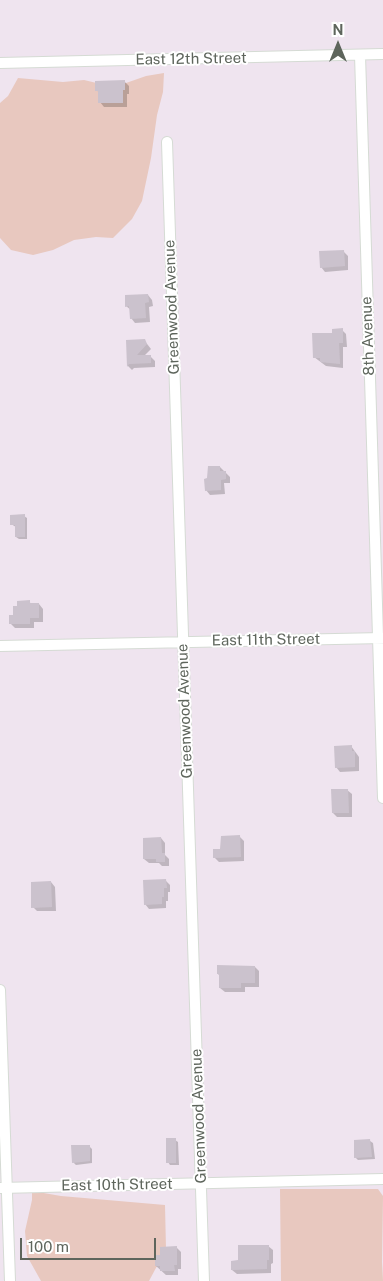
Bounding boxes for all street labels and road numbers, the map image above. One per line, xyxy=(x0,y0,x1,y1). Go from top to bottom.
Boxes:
street label: East 12th Street xyxy=(135,49,247,69)
street label: Greenwood Avenue xyxy=(161,239,183,375)
street label: 8th Avenue xyxy=(358,296,378,376)
street label: East 11th Street xyxy=(212,630,320,650)
street label: Greenwood Avenue xyxy=(174,643,196,779)
street label: Greenwood Avenue xyxy=(188,1048,210,1184)
street label: East 10th Street xyxy=(61,1175,173,1195)

